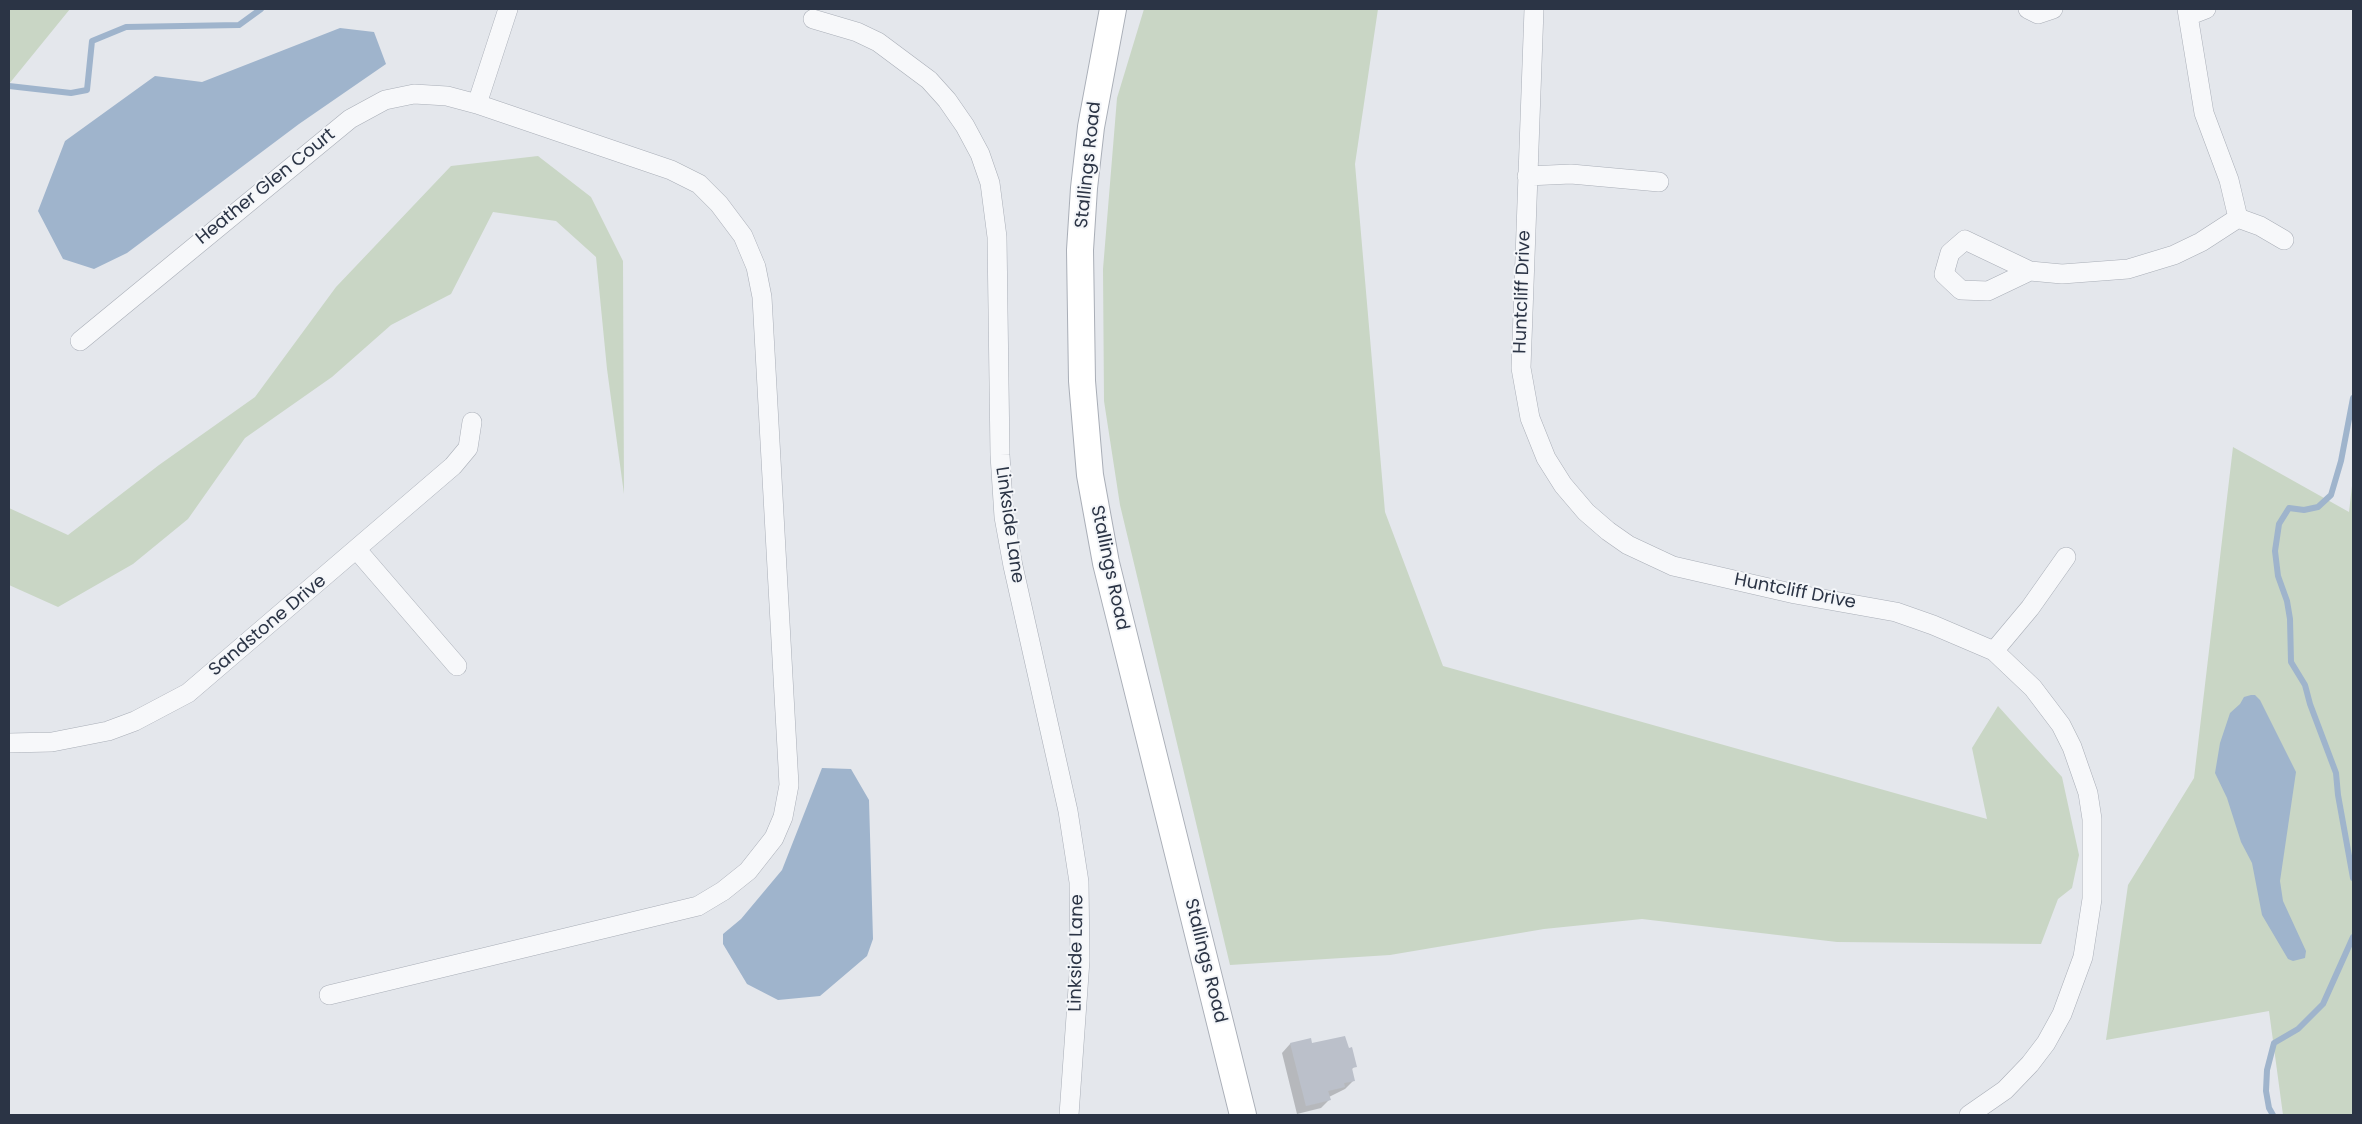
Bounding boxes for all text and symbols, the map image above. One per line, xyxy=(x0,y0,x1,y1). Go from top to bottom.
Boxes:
street label: Stallings Road xyxy=(1072,101,1106,229)
street label: Heather Glen Court xyxy=(192,124,340,250)
street label: Huntcliff Drive xyxy=(1510,230,1536,354)
street label: Linkside Lane xyxy=(990,465,1028,585)
street label: Stallings Road xyxy=(1085,504,1133,632)
street label: Huntcliff Drive xyxy=(1732,570,1858,614)
street label: Sandstone Drive xyxy=(205,571,331,681)
street label: Linkside Lane xyxy=(1065,894,1089,1012)
street label: Stallings Road xyxy=(1179,897,1231,1025)

